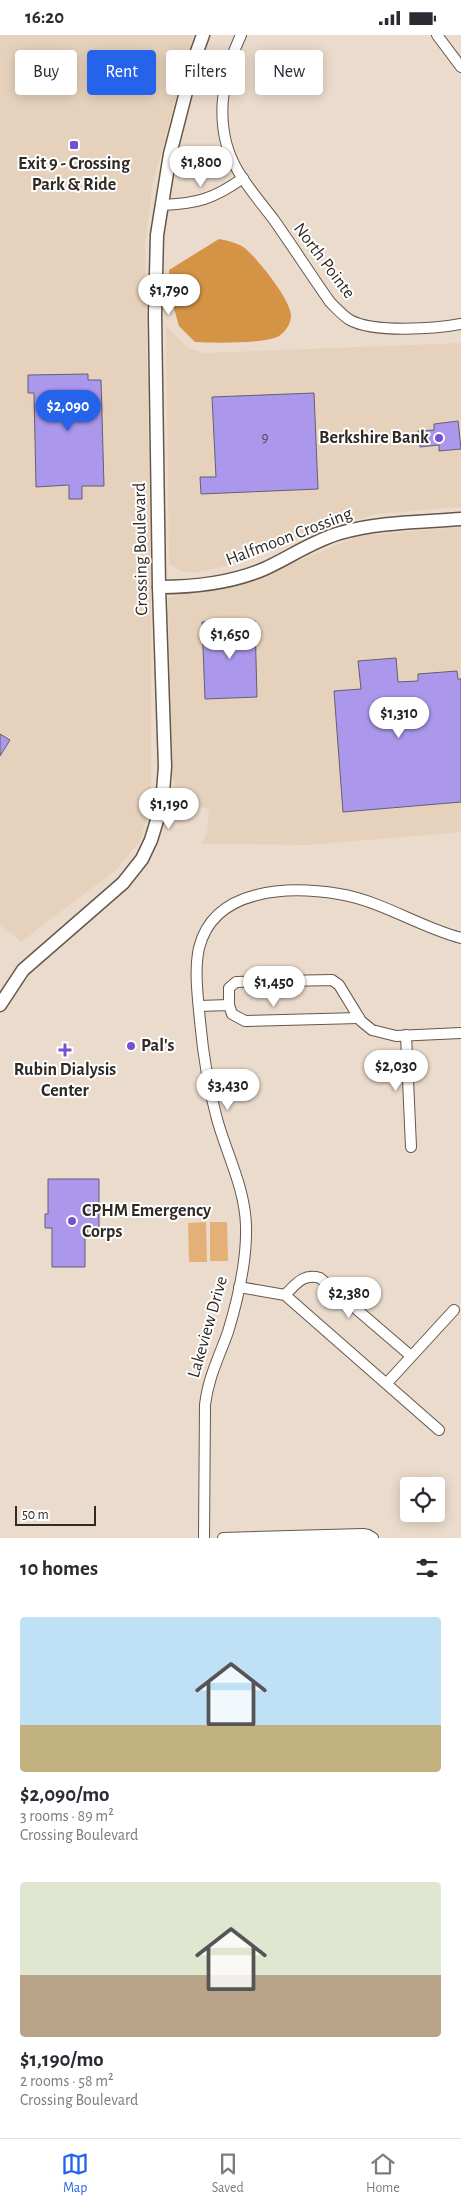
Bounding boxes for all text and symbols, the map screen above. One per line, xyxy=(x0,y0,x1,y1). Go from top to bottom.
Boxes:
text: 16:20 xyxy=(25,8,64,27)
chip: Buy xyxy=(15,50,77,95)
chip: Rent xyxy=(87,50,156,95)
chip: Filters xyxy=(166,50,245,95)
chip: New xyxy=(255,50,323,95)
marker: Exit 9 - Crossing Park & Ride xyxy=(68,139,80,151)
pin: $1,800 xyxy=(160,145,242,188)
text: $1,800 xyxy=(180,154,222,170)
place label: Exit 9 - Crossing Park & Ride xyxy=(18,155,131,194)
street label: North Pointe xyxy=(290,220,358,302)
pin: $1,790 xyxy=(128,273,210,316)
text: $1,790 xyxy=(149,282,189,298)
pin: $2,090 xyxy=(27,389,109,432)
text: $2,090 xyxy=(47,398,89,414)
place label: Berkshire Bank xyxy=(319,429,429,447)
house number: 9 xyxy=(261,430,269,445)
marker: Berkshire Bank xyxy=(433,432,445,444)
street label: Crossing Boulevard xyxy=(131,482,151,616)
street label: Halfmoon Crossing xyxy=(223,505,355,569)
pin: $1,650 xyxy=(189,617,271,660)
text: $1,650 xyxy=(210,626,250,642)
pin: $1,310 xyxy=(358,697,440,739)
text: $1,310 xyxy=(380,705,418,721)
pin: $1,190 xyxy=(128,787,210,830)
text: $1,190 xyxy=(150,796,188,812)
pin: $1,450 xyxy=(233,965,315,1008)
text: $1,450 xyxy=(254,974,294,990)
place label: Pal's xyxy=(141,1037,174,1055)
marker: Pal's xyxy=(125,1040,137,1052)
marker: Rubin Dialysis Center xyxy=(58,1043,72,1057)
pin: $2,030 xyxy=(355,1049,437,1092)
text: $2,030 xyxy=(375,1058,417,1074)
place label: Rubin Dialysis Center xyxy=(14,1061,116,1100)
pin: $3,430 xyxy=(187,1069,269,1111)
text: $3,430 xyxy=(207,1077,249,1093)
place label: CPHM Emergency Corps xyxy=(82,1202,212,1241)
marker: CPHM Emergency Corps xyxy=(66,1215,78,1227)
street label: Lakeview Drive xyxy=(185,1274,231,1380)
pin: $2,380 xyxy=(308,1277,390,1319)
text: $2,380 xyxy=(328,1285,370,1301)
map controls xyxy=(400,1477,445,1522)
button: locate xyxy=(400,1477,445,1522)
scale bar xyxy=(15,1503,96,1526)
text: 50 m xyxy=(22,1508,49,1522)
icon: filters xyxy=(413,1554,441,1582)
text: 10 homes xyxy=(20,1558,98,1579)
icon: home xyxy=(186,1649,276,1739)
text: $2,090/mo xyxy=(20,1784,109,1805)
text: 3 rooms · 89 m² xyxy=(20,1808,114,1824)
text: Crossing Boulevard xyxy=(20,1827,138,1843)
icon: home xyxy=(186,1914,276,2004)
text: $1,190/mo xyxy=(20,2049,104,2070)
text: 2 rooms · 58 m² xyxy=(20,2073,114,2089)
text: Crossing Boulevard xyxy=(20,2092,138,2108)
tab: Map xyxy=(61,2150,89,2197)
tab: Saved xyxy=(212,2150,244,2197)
tab: Home xyxy=(366,2150,400,2197)

